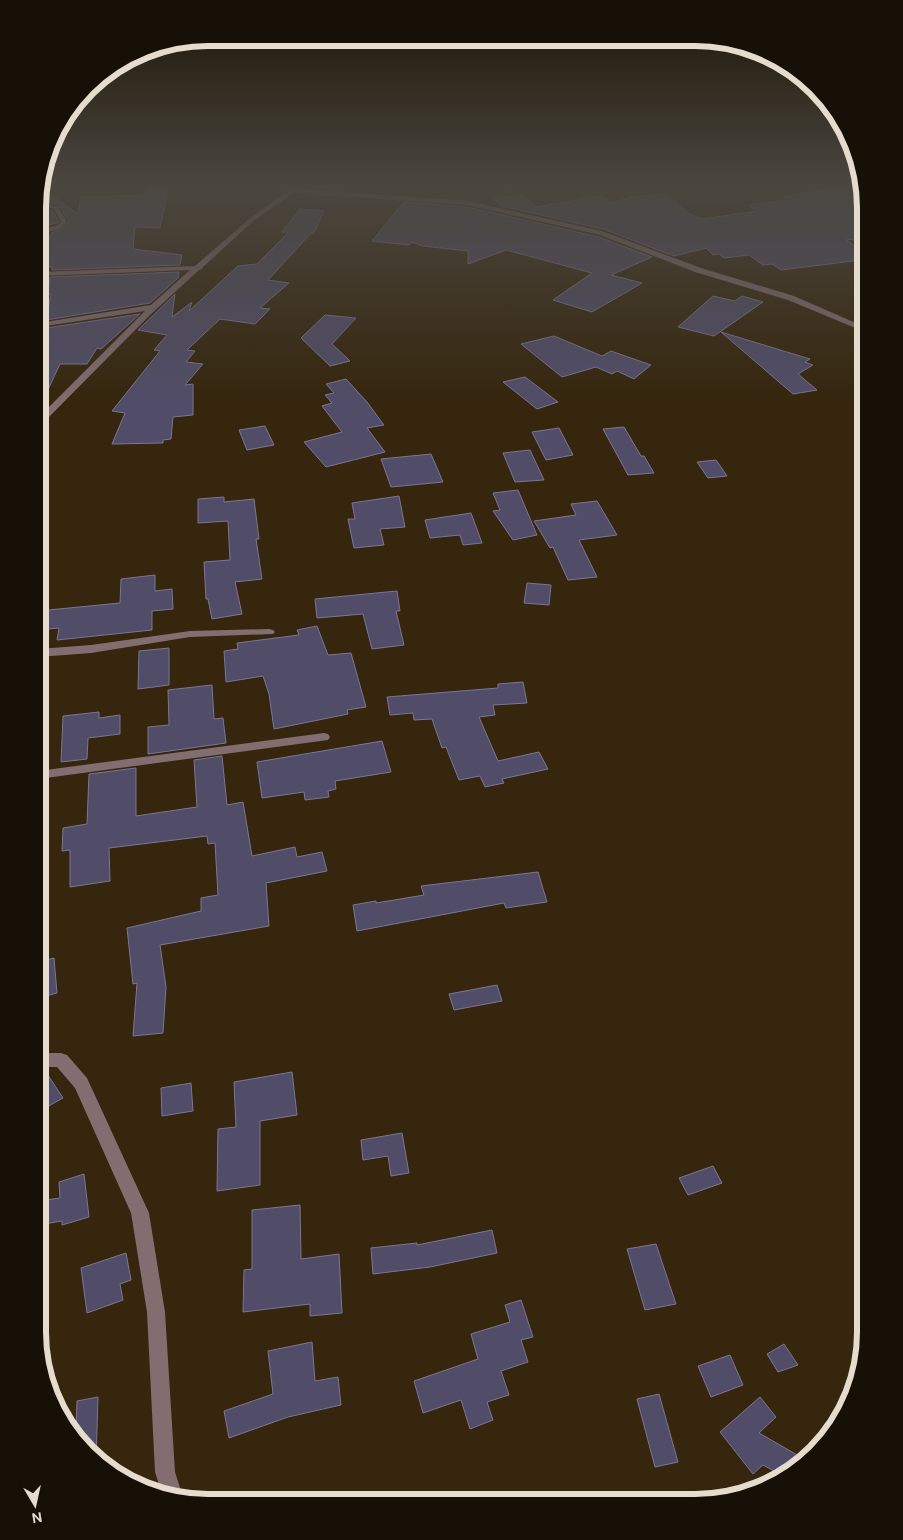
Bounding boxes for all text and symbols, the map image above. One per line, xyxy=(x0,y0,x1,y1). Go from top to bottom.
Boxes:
north arrow xyxy=(10,1480,60,1530)
text: N xyxy=(31,1508,43,1528)

